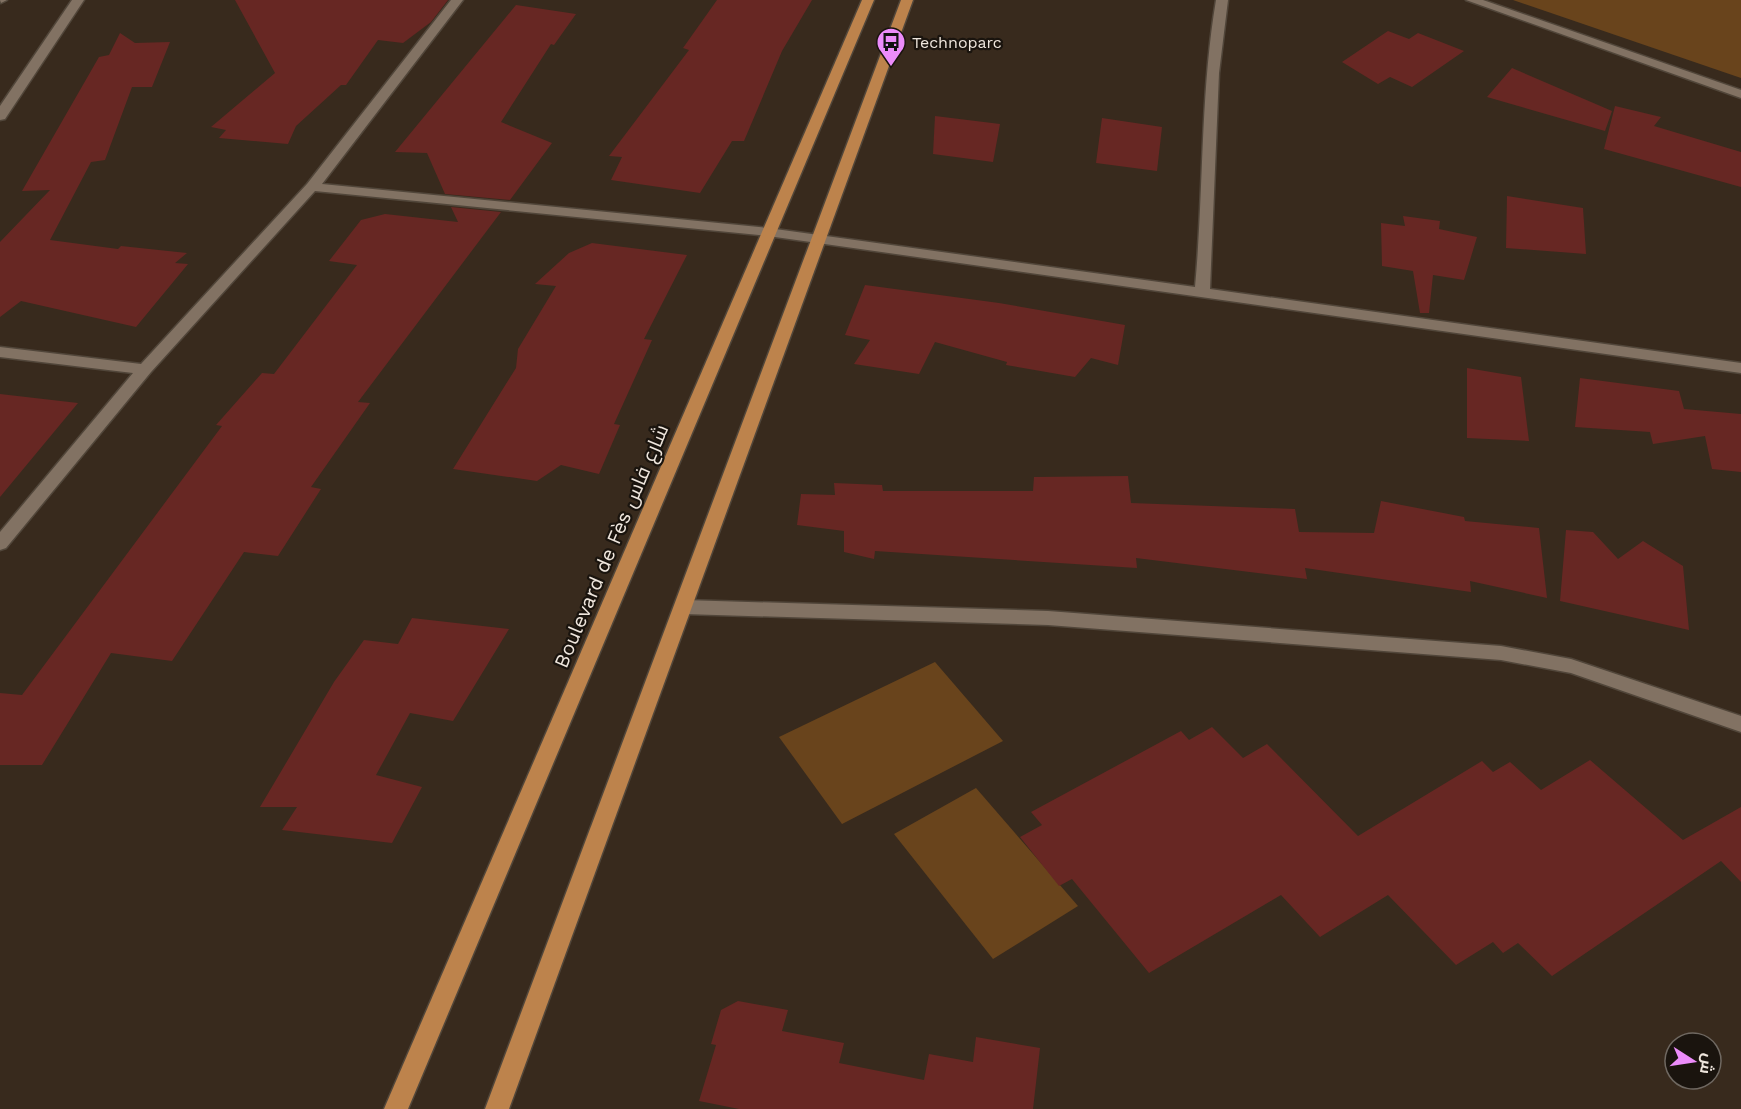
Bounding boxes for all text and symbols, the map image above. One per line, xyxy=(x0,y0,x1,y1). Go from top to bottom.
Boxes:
bus stop icon: Technoparc xyxy=(875,26,907,68)
place label: Technoparc xyxy=(912,33,1002,52)
street label: Boulevard de Fès شارع فاس xyxy=(549,421,675,672)
north arrow xyxy=(1663,1031,1723,1091)
text: ش xyxy=(1696,1052,1719,1076)

